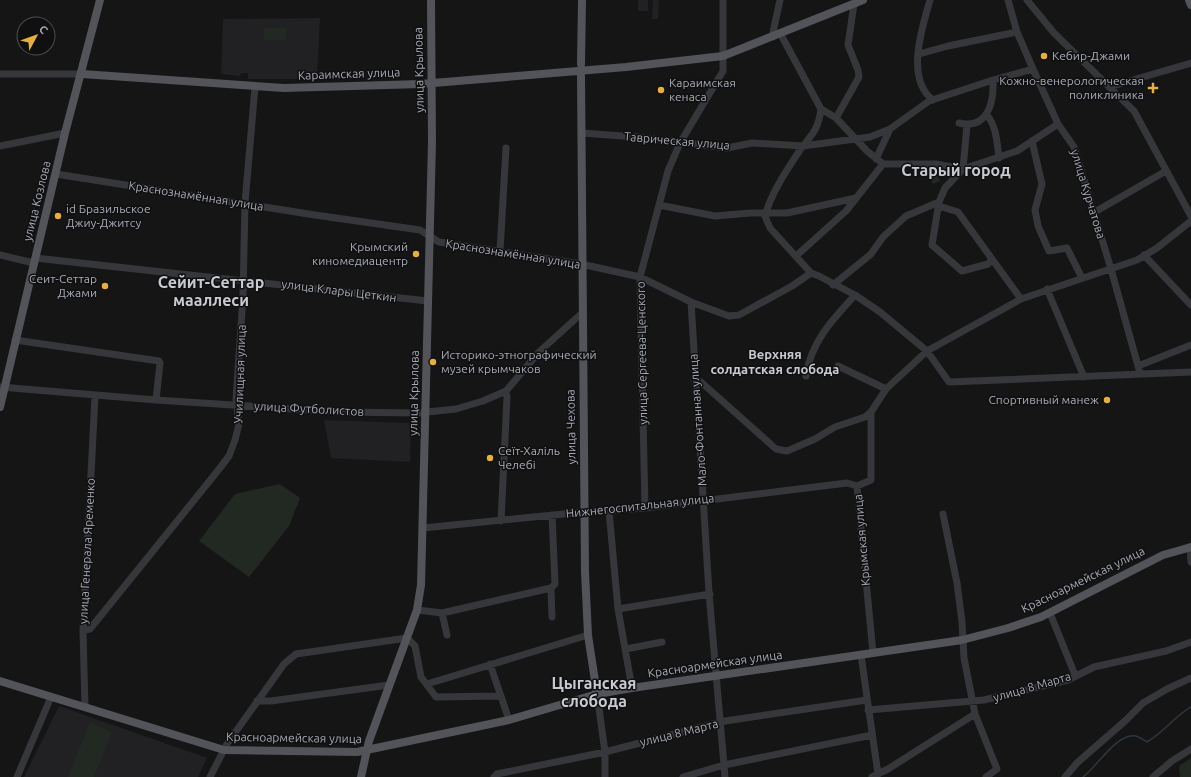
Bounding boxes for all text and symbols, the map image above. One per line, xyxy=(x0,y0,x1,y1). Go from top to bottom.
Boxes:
north arrow xyxy=(16,16,56,56)
text: С xyxy=(37,23,50,36)
street label: улица Крылова xyxy=(411,27,426,113)
place label: Кебир-Джами xyxy=(1052,49,1130,62)
marker: Кебир-Джами xyxy=(1039,51,1049,61)
street label: Караимская улица xyxy=(298,65,400,82)
place label: Кожно-венерологическая поликлиника xyxy=(999,74,1144,101)
place label: Караимская кенаса xyxy=(669,76,736,103)
marker: Кожно-венерологическая поликлиника xyxy=(1147,82,1159,94)
marker: Караимская кенаса xyxy=(656,85,666,95)
street label: Таврическая улица xyxy=(624,129,730,152)
street label: улица Курчатова xyxy=(1069,148,1108,240)
street label: улица Козлова xyxy=(20,159,53,242)
district label: Старый город xyxy=(901,161,1011,179)
street label: Краснознамённая улица xyxy=(128,178,265,213)
place label: id Бразильское Джиу-Джитсу xyxy=(66,202,151,229)
marker: id Бразильское Джиу-Джитсу xyxy=(53,211,63,221)
street label: Краснознамённая улица xyxy=(445,236,582,271)
place label: Крымский киномедиацентр xyxy=(312,240,408,267)
marker: Крымский киномедиацентр xyxy=(411,249,421,259)
place label: Сеит-Сеттар Джами xyxy=(29,272,97,299)
district label: Сейит-Сеттар мааллеси xyxy=(158,273,264,309)
street label: улица Клары Цеткин xyxy=(281,277,397,304)
marker: Сеит-Сеттар Джами xyxy=(100,281,110,291)
street label: улица Сергеева-Ценского xyxy=(634,281,649,425)
street label: Училищная улица xyxy=(231,324,248,424)
district label: Верхняя солдатская слобода xyxy=(711,347,839,376)
place label: Историко-этнографический музей крымчаков xyxy=(441,348,597,375)
street label: улица Крылова xyxy=(406,350,421,436)
street label: Мало-Фонтанная улица xyxy=(686,354,709,487)
marker: Историко-этнографический музей крымчаков xyxy=(428,357,438,367)
street label: улица Чехова xyxy=(563,389,578,465)
place label: Спортивный манеж xyxy=(988,393,1099,406)
marker: Спортивный манеж xyxy=(1102,395,1112,405)
street label: улица Футболистов xyxy=(254,399,364,418)
place label: Сеїт-Халіль Челебі xyxy=(498,444,560,471)
marker: Сеїт-Халіль Челебі xyxy=(485,453,495,463)
street label: улица Генерала Яременко xyxy=(76,478,97,624)
street label: Нижнегоспитальная улица xyxy=(565,491,715,520)
street label: Крымская улица xyxy=(851,494,872,586)
street label: Красноармейская улица xyxy=(1019,544,1147,615)
street label: Красноармейская улица xyxy=(647,648,783,679)
street label: улица 8 Марта xyxy=(992,669,1072,704)
district label: Цыганская слобода xyxy=(551,674,637,710)
street label: улица 8 Марта xyxy=(638,717,719,749)
street label: Красноармейская улица xyxy=(226,730,362,745)

